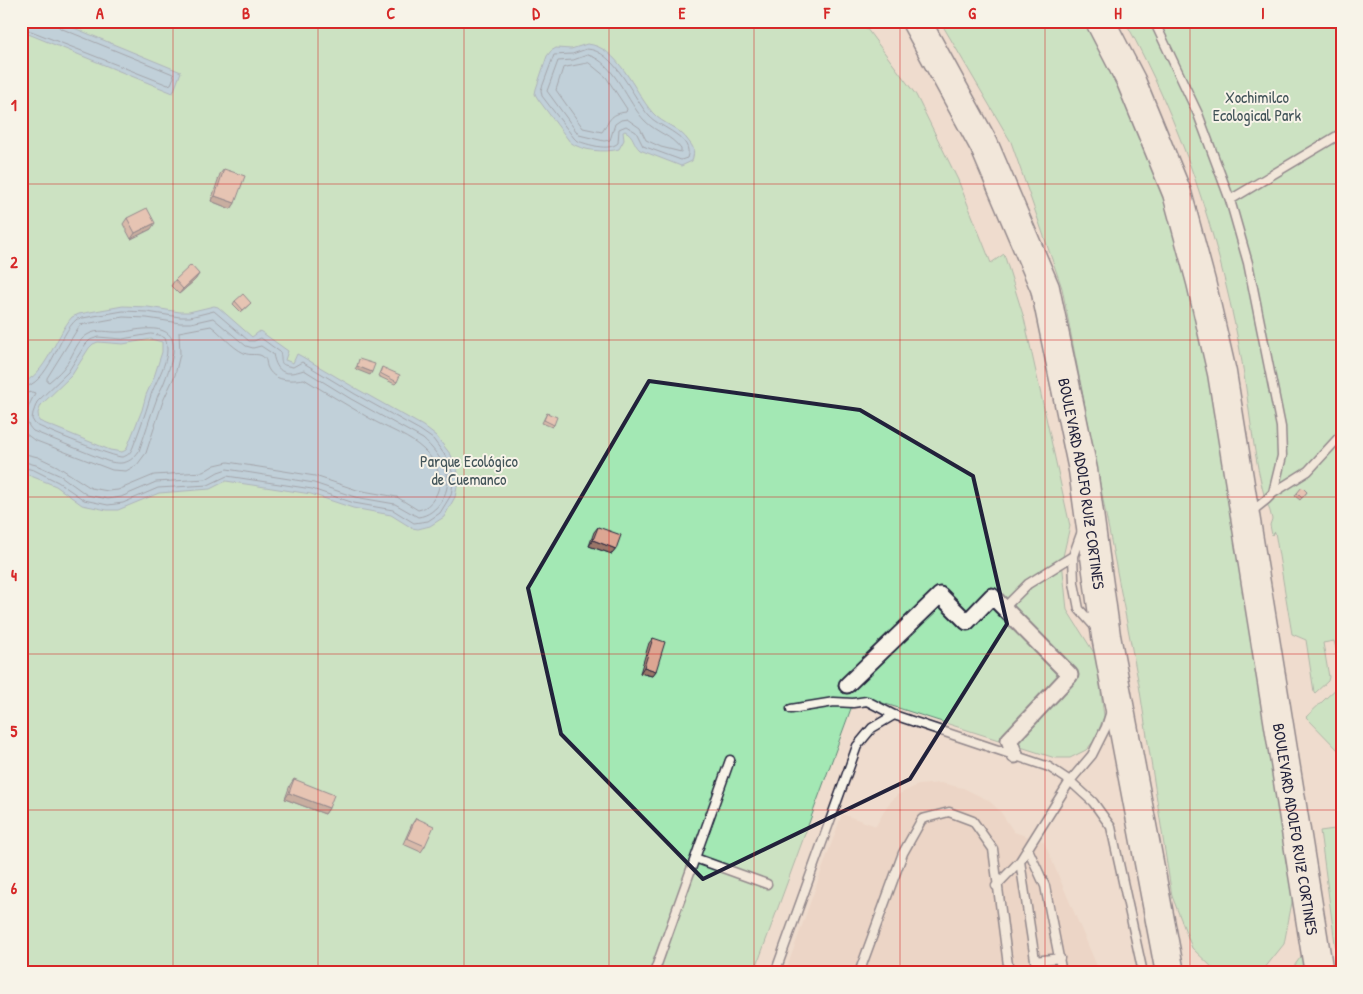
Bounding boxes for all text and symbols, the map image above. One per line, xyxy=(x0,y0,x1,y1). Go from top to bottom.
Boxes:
text: A xyxy=(96,2,104,24)
text: B xyxy=(242,2,250,24)
text: C xyxy=(387,2,396,24)
text: D xyxy=(532,2,540,24)
text: E xyxy=(678,2,686,24)
text: F xyxy=(823,2,831,24)
text: G xyxy=(968,2,976,24)
text: H xyxy=(1114,2,1122,24)
text: I xyxy=(1261,2,1265,24)
park label: Xochimilco Ecological Park xyxy=(1213,86,1302,126)
text: 1 xyxy=(11,94,17,116)
text: 2 xyxy=(10,251,18,273)
street label: BOULEVARD ADOLFO RUIZ CORTINES xyxy=(1053,376,1110,591)
text: 3 xyxy=(10,407,18,429)
park label: Parque Ecológico de Cuemanco xyxy=(420,450,518,490)
text: 4 xyxy=(11,564,17,586)
text: 5 xyxy=(11,720,18,742)
street label: BOULEVARD ADOLFO RUIZ CORTINES xyxy=(1268,722,1324,937)
text: 6 xyxy=(11,877,18,899)

